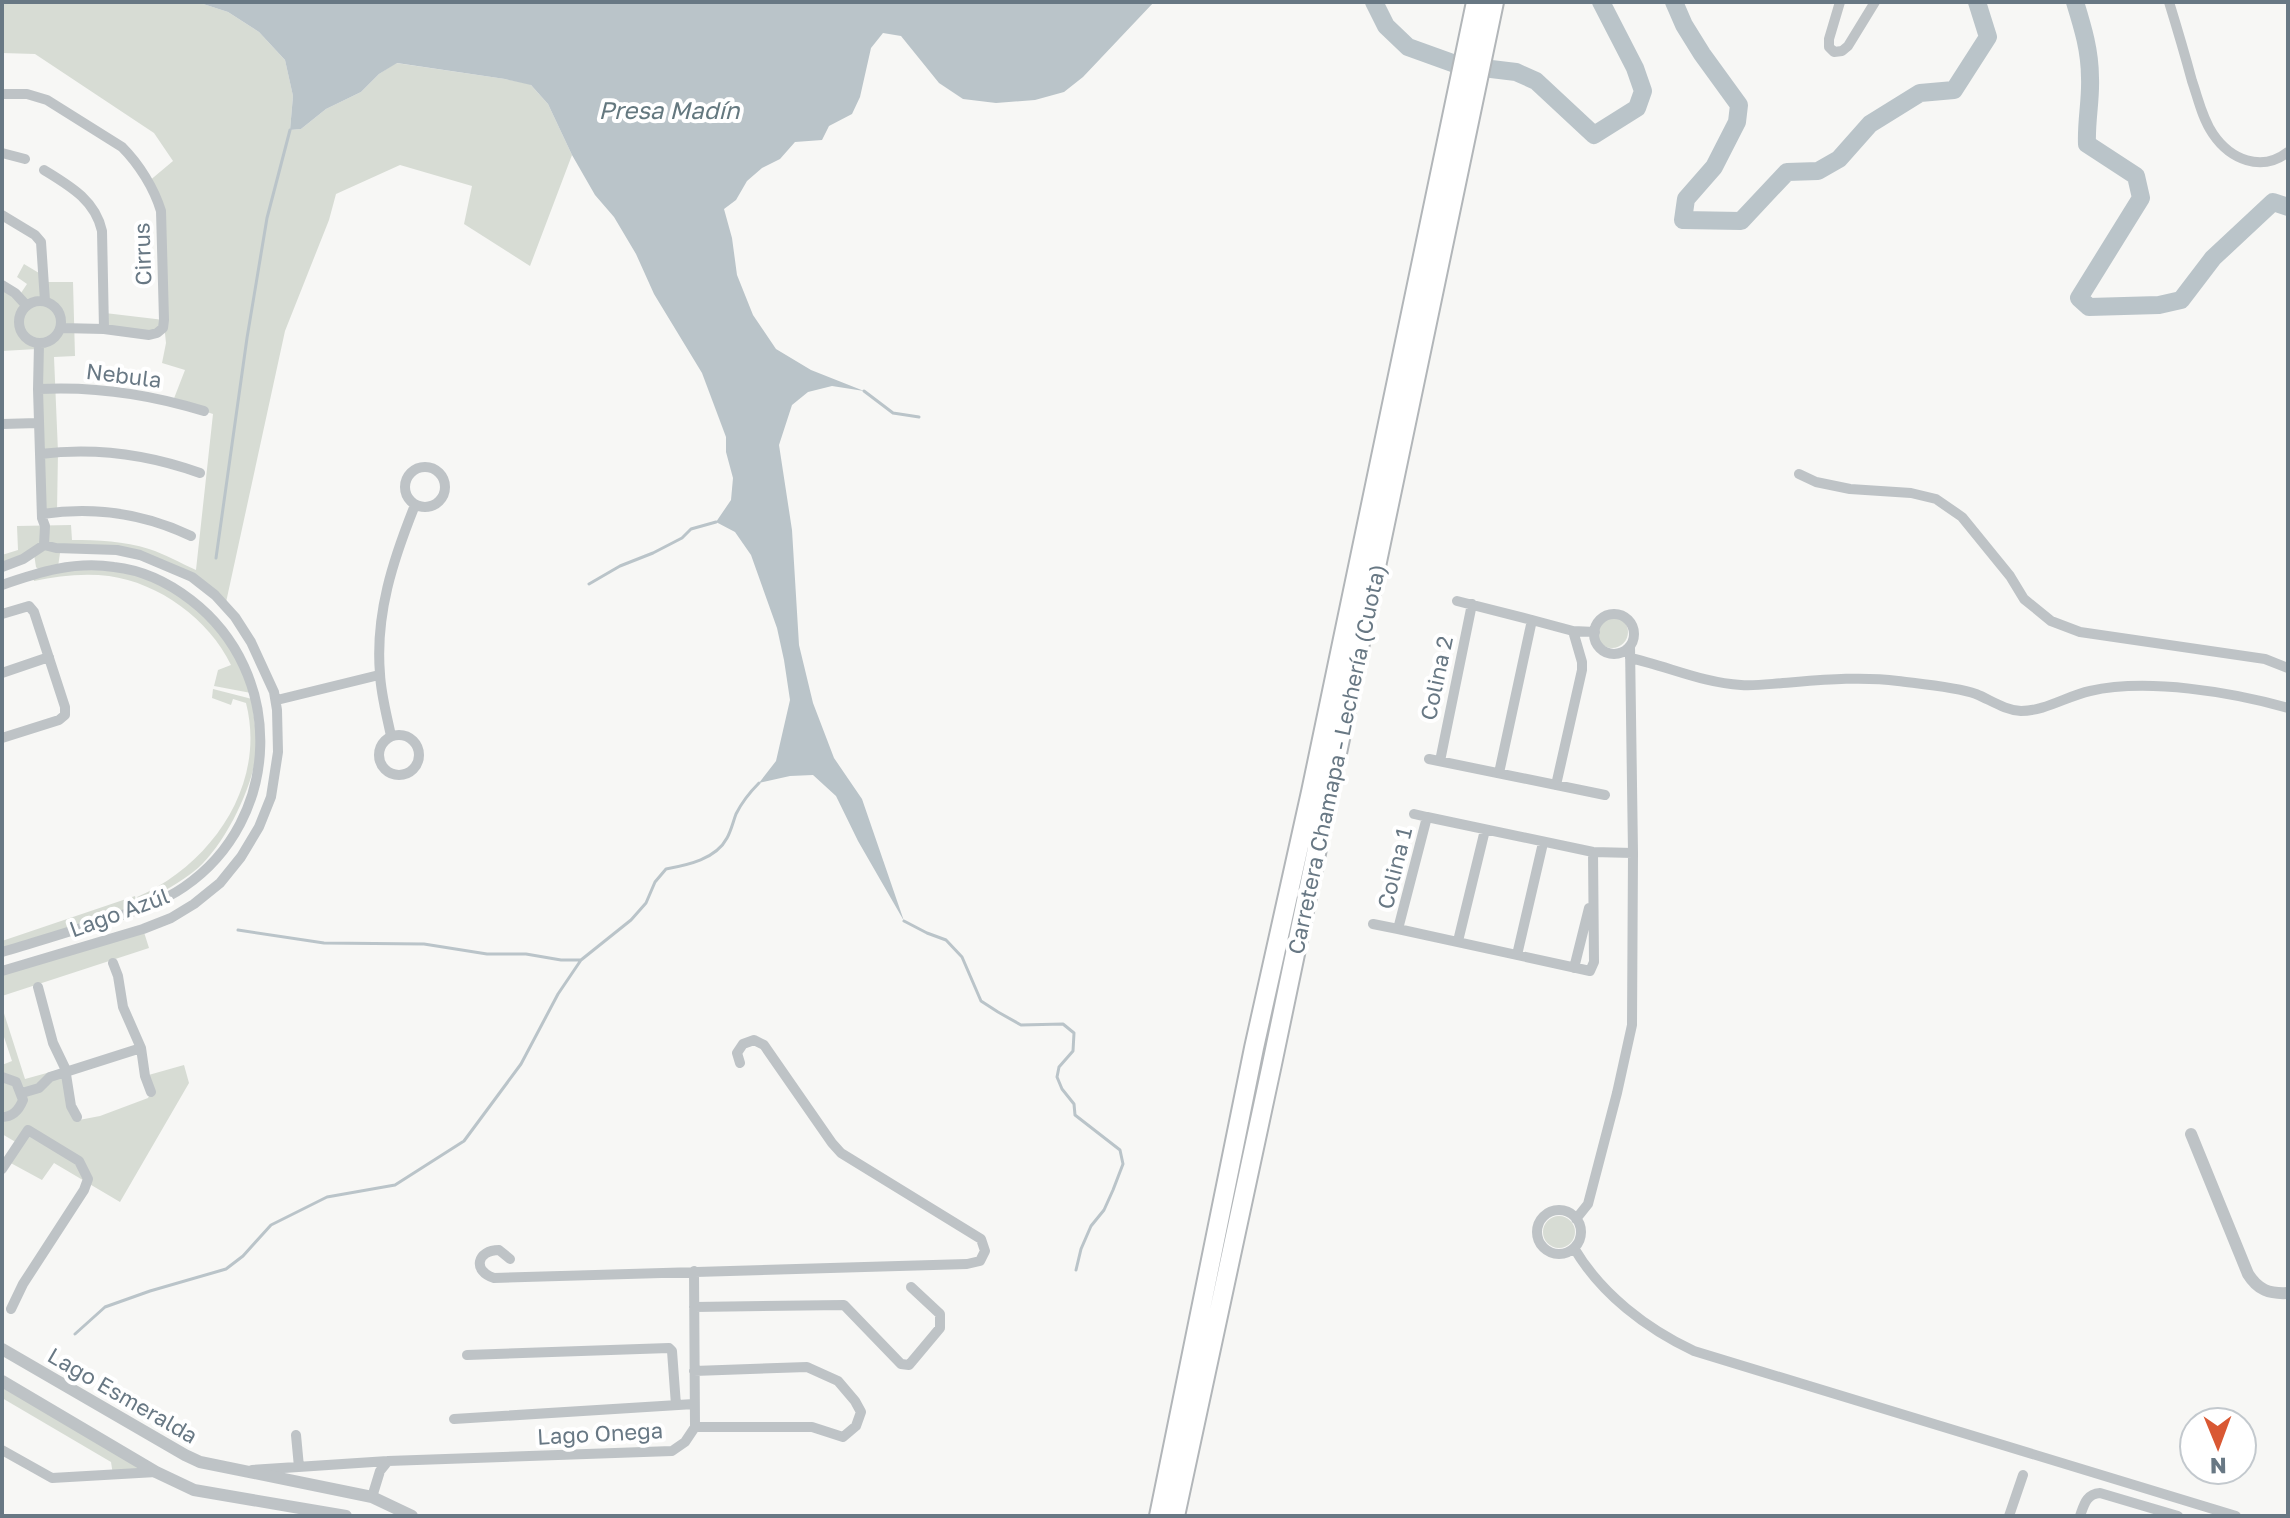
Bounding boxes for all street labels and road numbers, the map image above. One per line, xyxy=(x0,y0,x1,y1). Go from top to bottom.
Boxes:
street label: Cirrus xyxy=(127,222,157,286)
street label: Nebula xyxy=(85,357,163,393)
street label: Carretera Chamapa - Lechería (Cuota) xyxy=(1281,561,1391,957)
street label: Colina 2 xyxy=(1414,633,1458,723)
street label: Colina 1 xyxy=(1371,824,1417,912)
street label: Lago Azúl xyxy=(66,882,172,942)
street label: Lago Esmeralda xyxy=(43,1341,203,1449)
street label: Lago Onega xyxy=(536,1416,664,1450)

